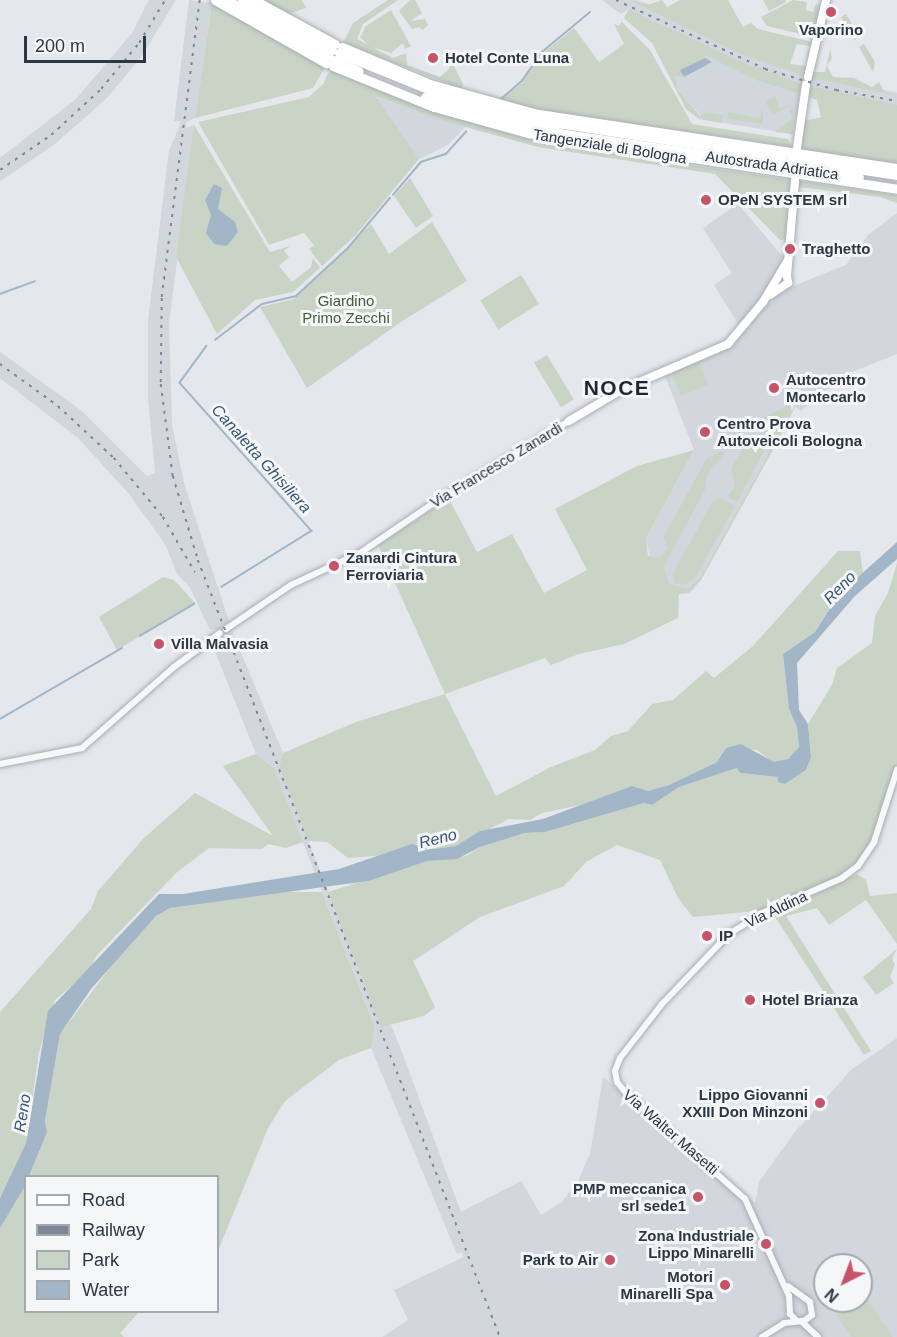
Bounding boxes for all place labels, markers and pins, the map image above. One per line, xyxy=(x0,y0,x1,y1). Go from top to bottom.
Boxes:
marker: Vaporino xyxy=(824,5,838,19)
place label: Vaporino xyxy=(799,21,863,39)
place label: Hotel Conte Luna xyxy=(445,49,569,67)
marker: Hotel Conte Luna xyxy=(426,51,440,65)
place label: OPeN SYSTEM srl xyxy=(718,191,847,209)
marker: OPeN SYSTEM srl xyxy=(699,193,713,207)
place label: Traghetto xyxy=(802,240,870,258)
marker: Traghetto xyxy=(783,242,797,256)
place label: Autocentro Montecarlo xyxy=(786,370,866,405)
marker: Autocentro Montecarlo xyxy=(767,381,781,395)
place label: Centro Prova Autoveicoli Bologna xyxy=(717,414,862,449)
marker: Centro Prova Autoveicoli Bologna xyxy=(698,425,712,439)
place label: Zanardi Cintura Ferroviaria xyxy=(346,548,457,583)
marker: Zanardi Cintura Ferroviaria xyxy=(327,559,341,573)
place label: Villa Malvasia xyxy=(171,635,268,653)
marker: Villa Malvasia xyxy=(152,637,166,651)
place label: IP xyxy=(719,927,733,945)
marker: IP xyxy=(700,929,714,943)
place label: Hotel Brianza xyxy=(762,991,858,1009)
marker: Hotel Brianza xyxy=(743,993,757,1007)
place label: Lippo Giovanni XXIII Don Minzoni xyxy=(682,1085,808,1120)
marker: Lippo Giovanni XXIII Don Minzoni xyxy=(813,1096,827,1110)
place label: PMP meccanica srl sede1 xyxy=(573,1179,686,1214)
marker: PMP meccanica srl sede1 xyxy=(691,1190,705,1204)
place label: Zona Industriale Lippo Minarelli xyxy=(638,1226,754,1261)
marker: Zona Industriale Lippo Minarelli xyxy=(759,1237,773,1251)
place label: Park to Air xyxy=(522,1251,598,1269)
marker: Park to Air xyxy=(603,1253,617,1267)
place label: Motori Minarelli Spa xyxy=(620,1267,713,1302)
marker: Motori Minarelli Spa xyxy=(718,1278,732,1292)

